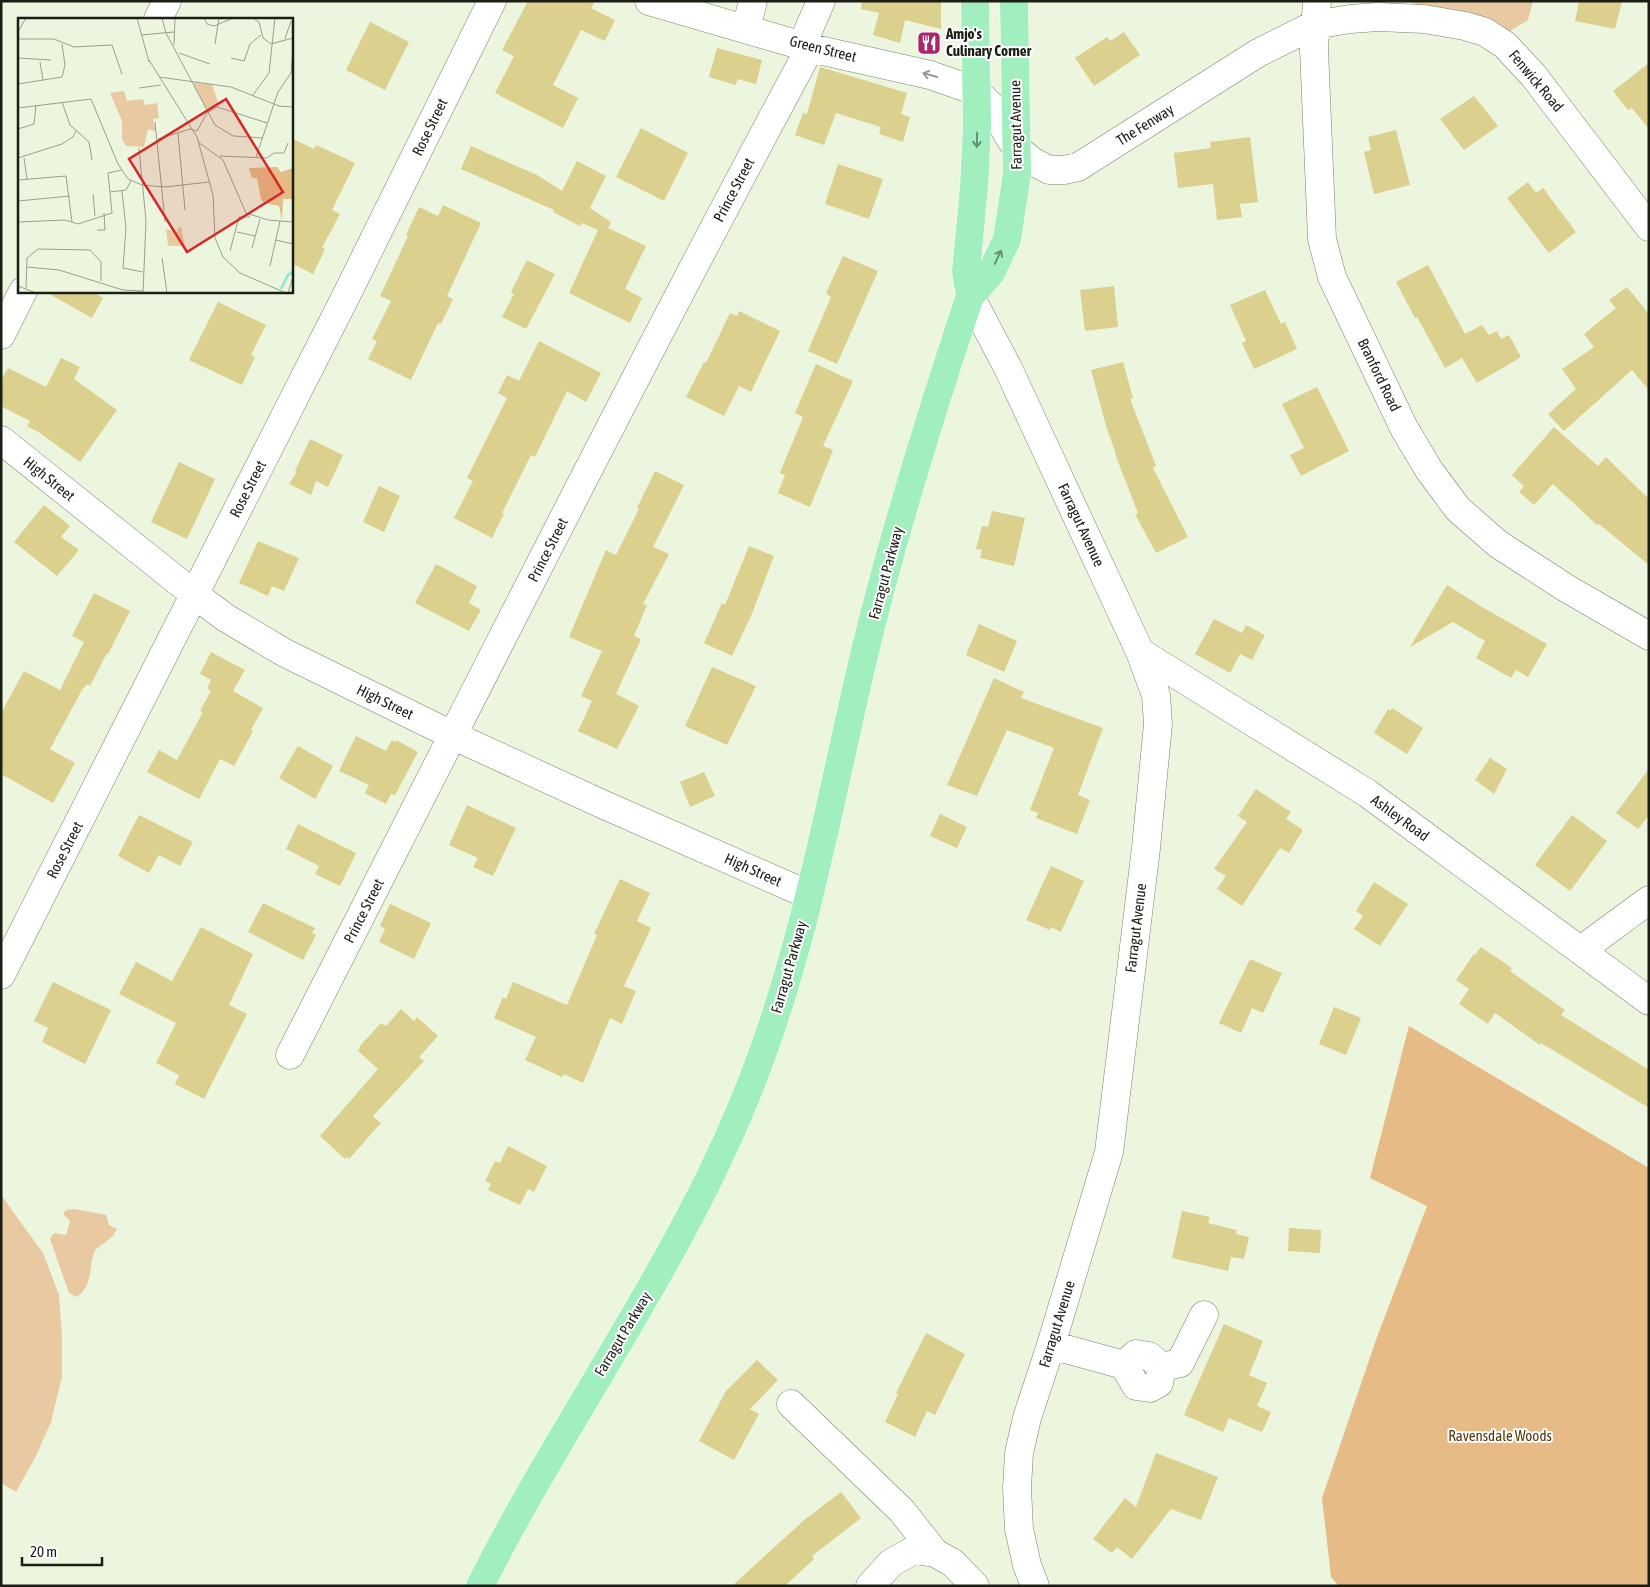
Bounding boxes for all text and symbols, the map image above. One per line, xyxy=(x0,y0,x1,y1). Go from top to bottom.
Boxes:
inset map xyxy=(18,18,292,292)
place label: Amjo's Culinary Corner xyxy=(945,25,1032,59)
restaurant icon: Amjo's Culinary Corner xyxy=(916,30,942,56)
street label: Green Street xyxy=(788,32,858,65)
street label: Fenwick Road xyxy=(1506,46,1567,115)
one-way arrow xyxy=(922,70,938,79)
street label: Farragut Avenue xyxy=(1006,80,1025,170)
street label: Rose Street xyxy=(408,95,451,158)
street label: The Fenway xyxy=(1113,100,1176,149)
one-way arrow xyxy=(972,131,981,147)
street label: Prince Street xyxy=(710,155,757,225)
one-way arrow xyxy=(994,250,1004,265)
street label: Branford Road xyxy=(1355,336,1404,414)
street label: High Street xyxy=(20,453,78,504)
street label: Rose Street xyxy=(226,457,269,520)
street label: Farragut Avenue xyxy=(1055,480,1108,569)
street label: Prince Street xyxy=(524,515,571,585)
street label: Farragut Parkway xyxy=(865,525,906,621)
street label: High Street xyxy=(354,681,416,723)
street label: Ashley Road xyxy=(1368,791,1433,844)
street label: Rose Street xyxy=(43,818,86,881)
street label: High Street xyxy=(722,849,784,890)
street label: Prince Street xyxy=(340,876,387,946)
street label: Farragut Avenue xyxy=(1122,882,1149,974)
street label: Farragut Parkway xyxy=(767,919,810,1015)
street label: Farragut Avenue xyxy=(1035,1278,1078,1369)
street label: Farragut Parkway xyxy=(591,1289,654,1379)
park label: Ravensdale Woods xyxy=(1448,1427,1552,1444)
scale bar xyxy=(22,1534,102,1566)
text: 20 m xyxy=(30,1543,57,1560)

